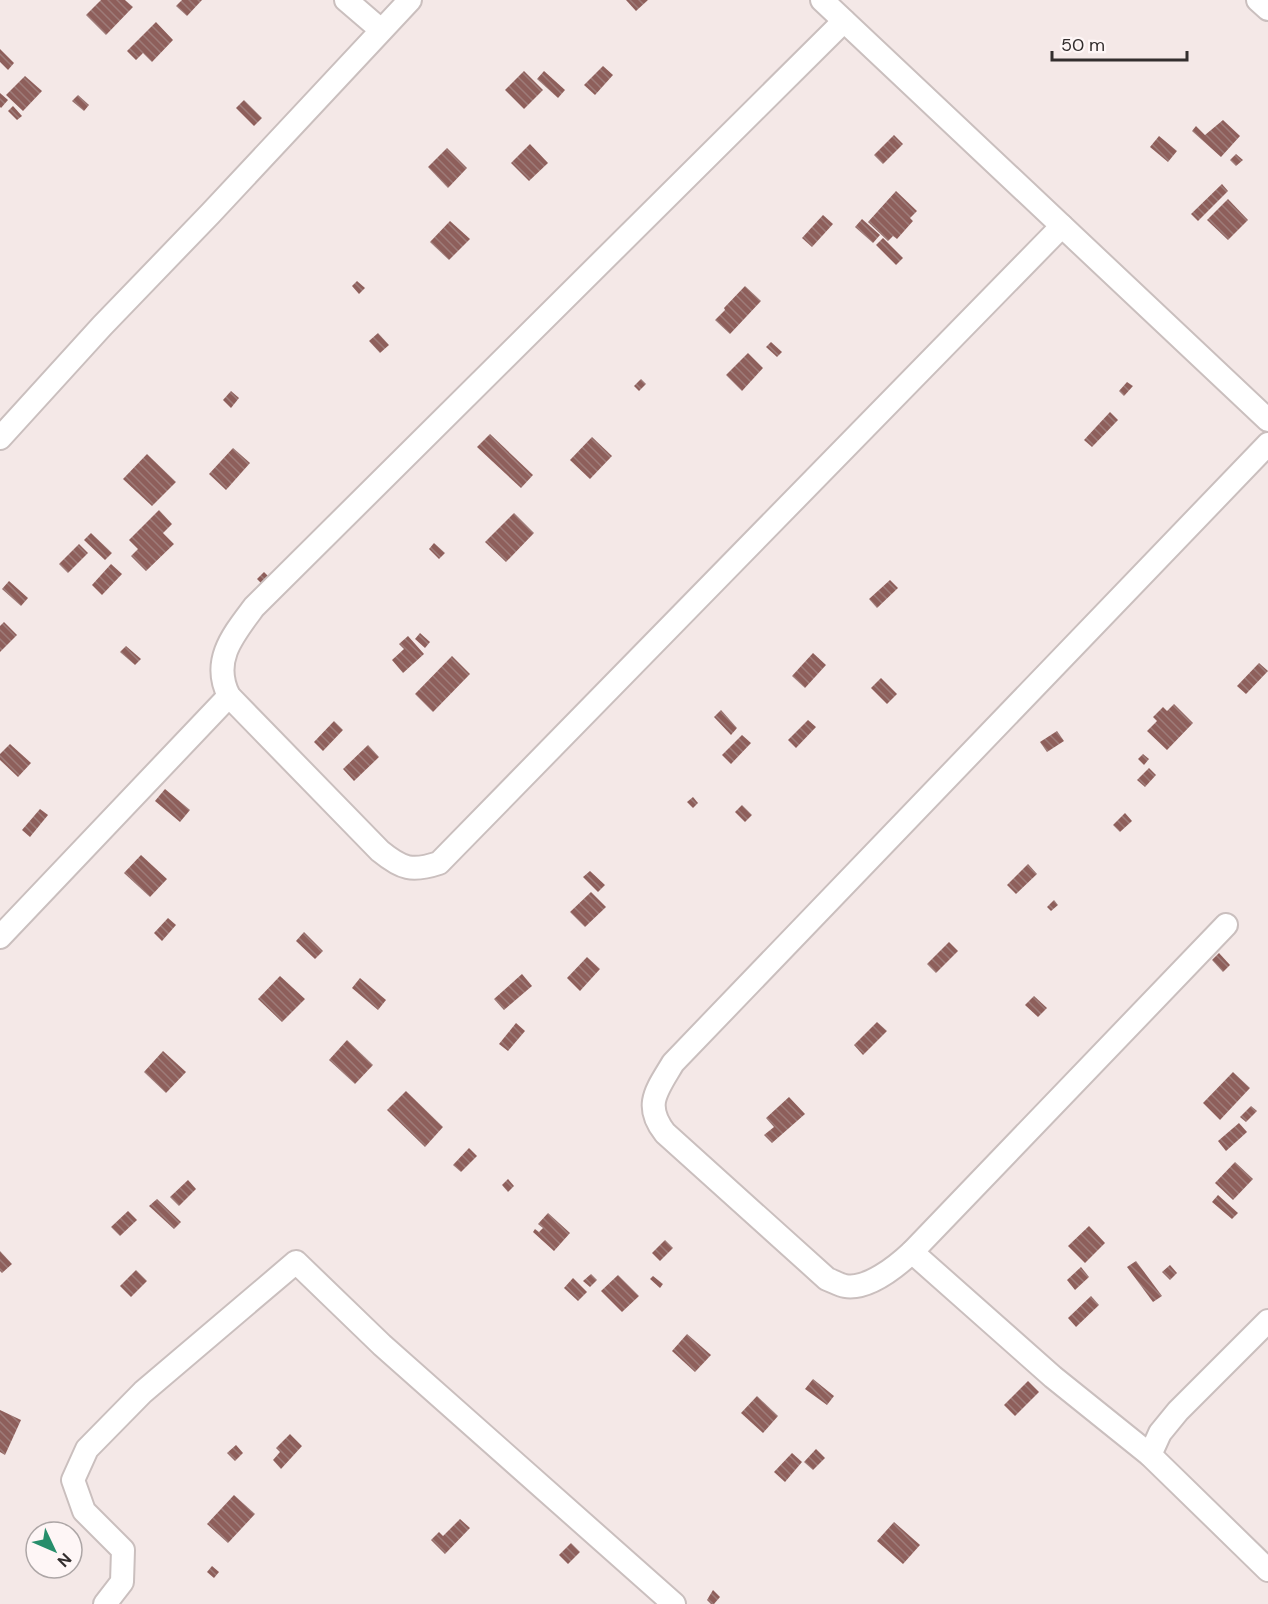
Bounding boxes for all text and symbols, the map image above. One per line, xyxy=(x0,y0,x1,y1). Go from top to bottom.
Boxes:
scale bar xyxy=(1052,24,1187,62)
text: 50 m xyxy=(1061,33,1105,57)
north arrow xyxy=(24,1520,84,1580)
text: N xyxy=(53,1549,76,1572)

